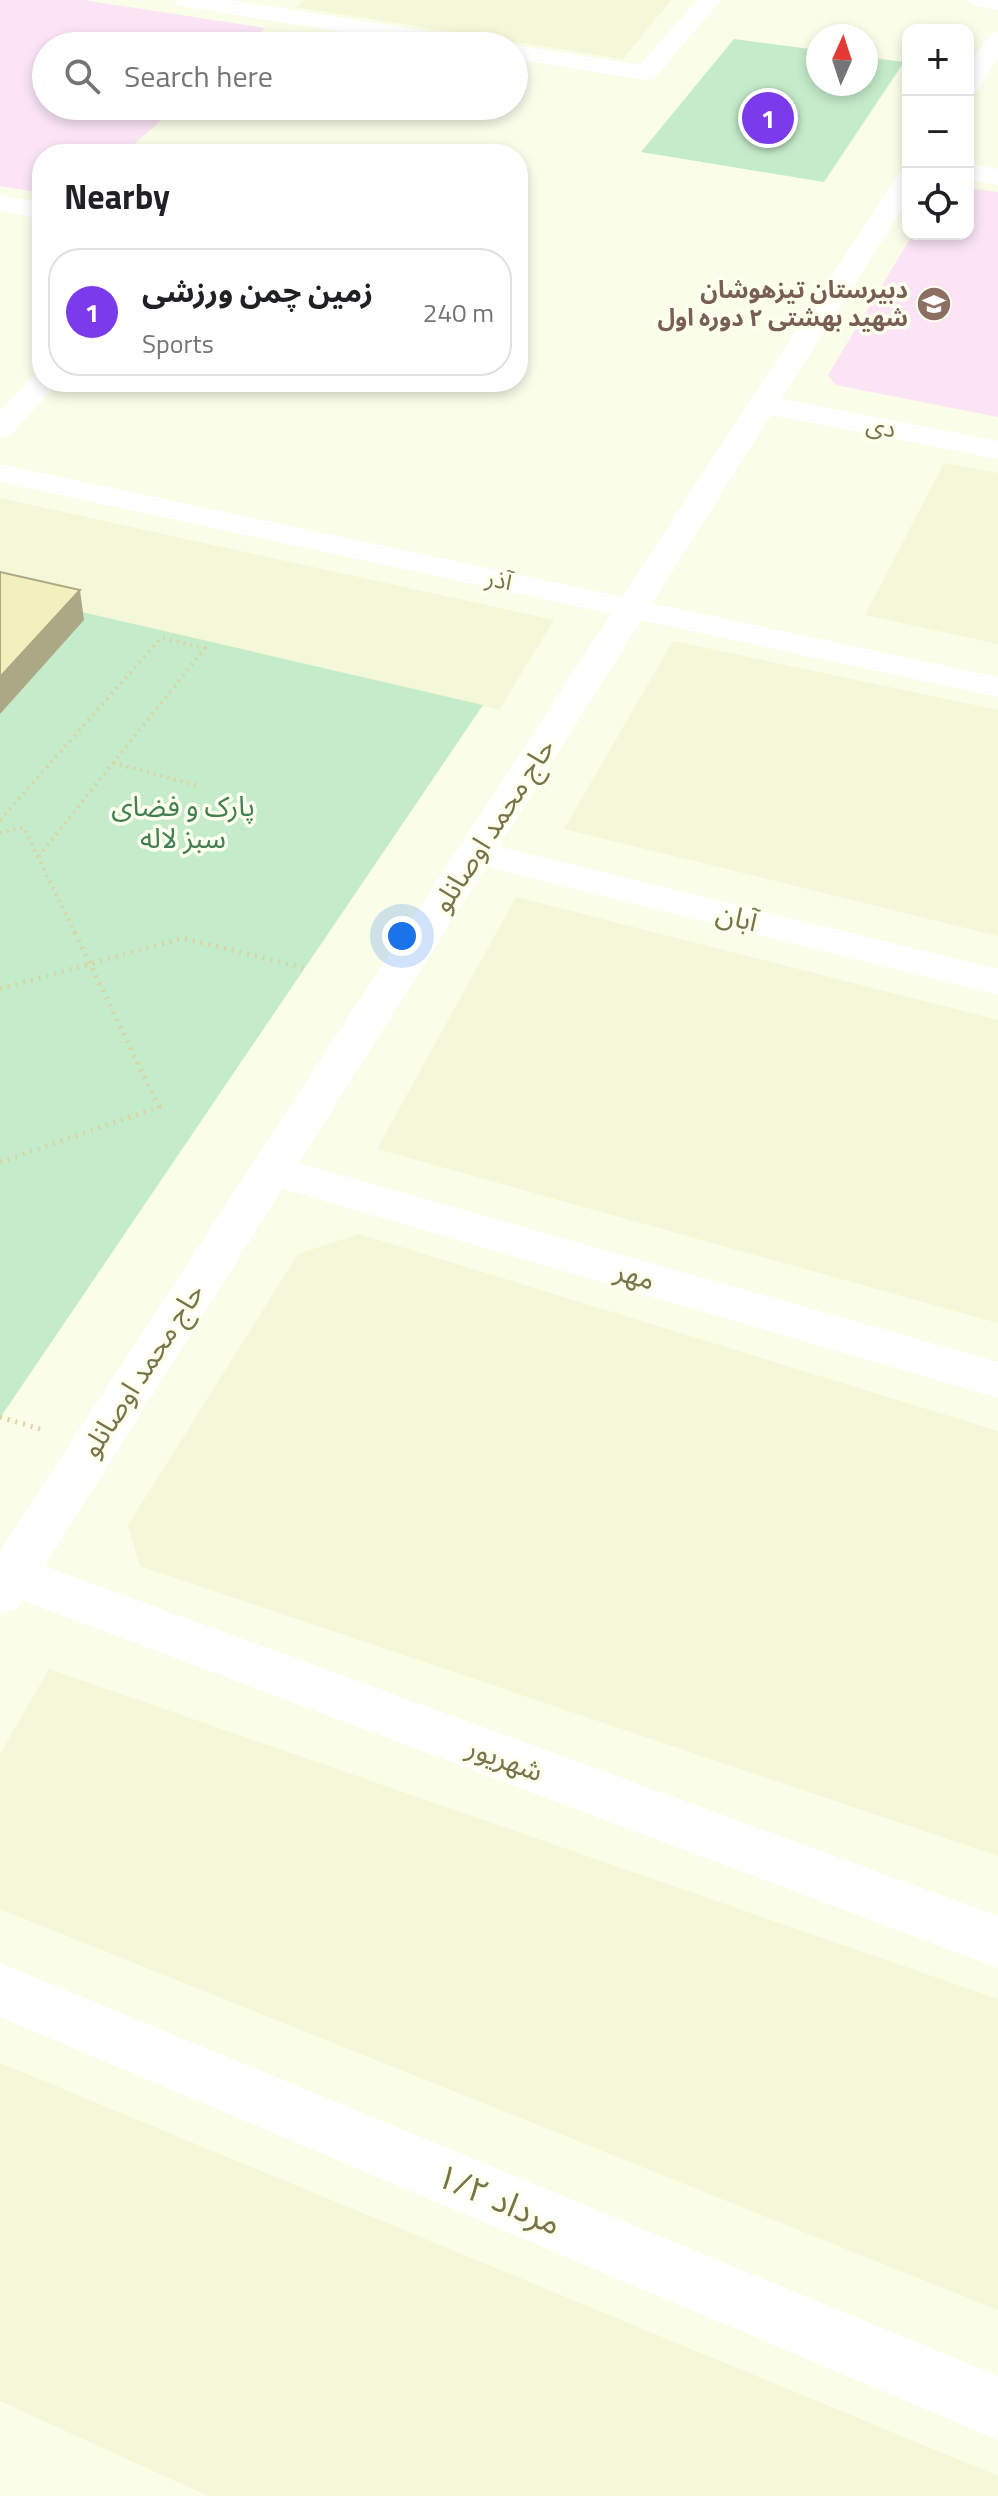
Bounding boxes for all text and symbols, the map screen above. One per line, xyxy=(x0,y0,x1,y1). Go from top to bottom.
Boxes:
north arrow xyxy=(806,24,878,96)
map controls xyxy=(902,24,974,240)
button: + xyxy=(902,24,974,96)
search box xyxy=(32,32,528,120)
text: Search here xyxy=(124,53,273,99)
icon: search xyxy=(60,54,104,98)
pin: 1 xyxy=(742,88,794,148)
button: − xyxy=(902,96,974,168)
button: locate xyxy=(902,168,974,240)
text: Nearby xyxy=(64,170,170,222)
text: زمین چمن ورزشی xyxy=(142,268,373,314)
place label: دبیرستان تیزهوشان شهید بهشتی ۲ دوره اول xyxy=(658,271,908,335)
school or university icon: دبیرستان تیزهوشان شهید بهشتی ۲ دوره اول xyxy=(915,285,953,323)
text: 1 xyxy=(85,293,99,332)
text: 240 m xyxy=(423,293,494,332)
text: Sports xyxy=(142,324,214,363)
street label: دی xyxy=(863,406,899,447)
street label: آذر xyxy=(482,559,517,600)
street label: حاج محمد اوصانلو xyxy=(420,729,565,920)
park label: پارک و فضای سبز لاله xyxy=(111,784,255,859)
street label: آبان xyxy=(712,891,764,943)
your location xyxy=(382,916,422,956)
street label: مهر xyxy=(609,1248,660,1301)
street label: حاج محمد اوصانلو xyxy=(69,1274,214,1465)
street label: شهریور xyxy=(460,1725,549,1792)
street label: مرداد ۱/۲ xyxy=(429,2149,570,2248)

